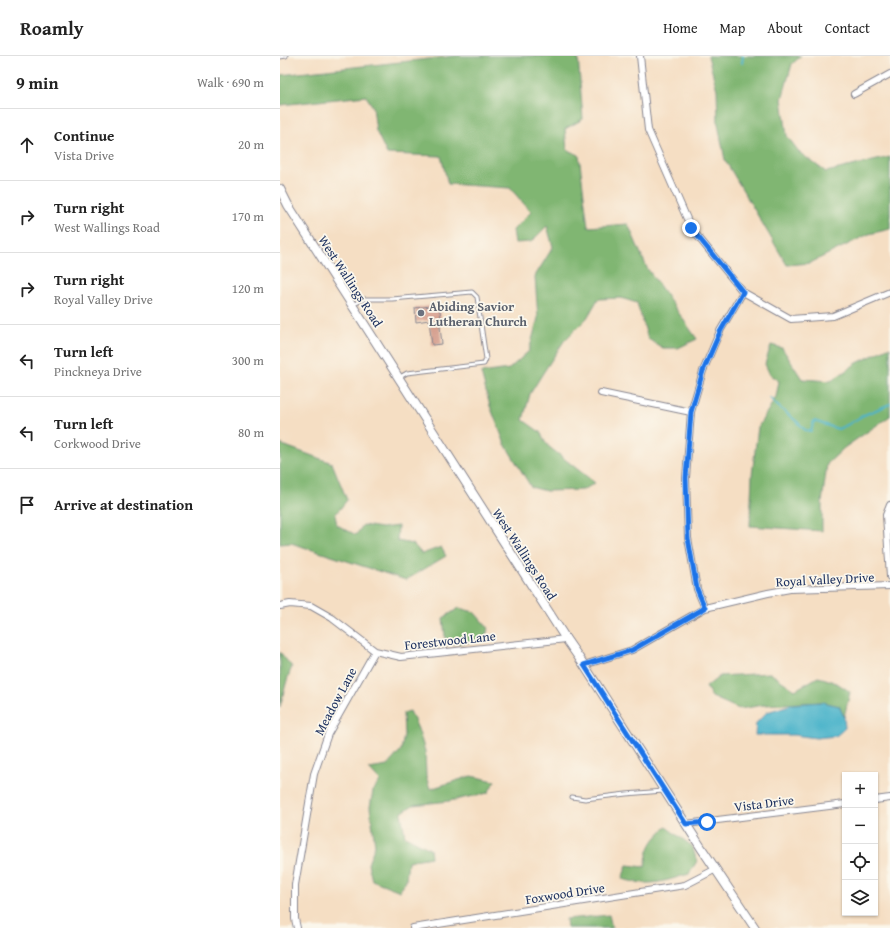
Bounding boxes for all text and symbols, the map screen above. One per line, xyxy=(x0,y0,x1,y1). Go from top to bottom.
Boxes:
text: Roamly xyxy=(20,14,84,42)
text: Home xyxy=(663,18,698,38)
text: Map xyxy=(720,18,745,38)
text: About xyxy=(767,18,803,38)
text: Contact xyxy=(825,18,870,38)
text: 9 min xyxy=(16,70,58,95)
text: Walk · 690 m xyxy=(197,73,264,92)
text: Continue xyxy=(54,125,115,146)
icon: ahead xyxy=(16,134,38,156)
text: 20 m xyxy=(238,135,264,154)
text: Vista Drive xyxy=(54,146,114,165)
text: Turn right xyxy=(54,197,125,218)
icon: right xyxy=(16,206,38,228)
text: 170 m xyxy=(232,207,264,226)
text: West Wallings Road xyxy=(54,218,160,237)
route end xyxy=(682,219,700,237)
street label: West Wallings Road xyxy=(314,232,387,331)
text: Turn right xyxy=(54,269,125,290)
icon: right xyxy=(16,278,38,300)
text: 120 m xyxy=(232,279,264,298)
text: Royal Valley Drive xyxy=(54,290,153,309)
place label: Abiding Savior Lutheran Church xyxy=(429,297,527,331)
marker: Abiding Savior Lutheran Church xyxy=(416,308,426,318)
text: Turn left xyxy=(54,341,113,362)
icon: left xyxy=(16,350,38,372)
text: 300 m xyxy=(232,351,264,370)
text: Pinckneya Drive xyxy=(54,362,142,381)
text: Turn left xyxy=(54,413,113,434)
icon: left xyxy=(16,422,38,444)
text: 80 m xyxy=(238,423,264,442)
text: Corkwood Drive xyxy=(54,434,141,453)
icon: arrive xyxy=(16,494,38,516)
text: Arrive at destination xyxy=(54,494,193,515)
street label: West Wallings Road xyxy=(488,505,561,604)
street label: Royal Valley Drive xyxy=(775,567,875,592)
street label: Forestwood Lane xyxy=(404,626,497,655)
street label: Meadow Lane xyxy=(310,664,361,738)
map controls xyxy=(842,772,878,916)
button: + xyxy=(842,772,878,808)
street label: Vista Drive xyxy=(733,790,795,817)
button: − xyxy=(842,808,878,844)
route start xyxy=(698,813,716,831)
button: locate xyxy=(842,844,878,880)
street label: Foxwood Drive xyxy=(524,878,606,909)
button: layers xyxy=(842,880,878,916)

